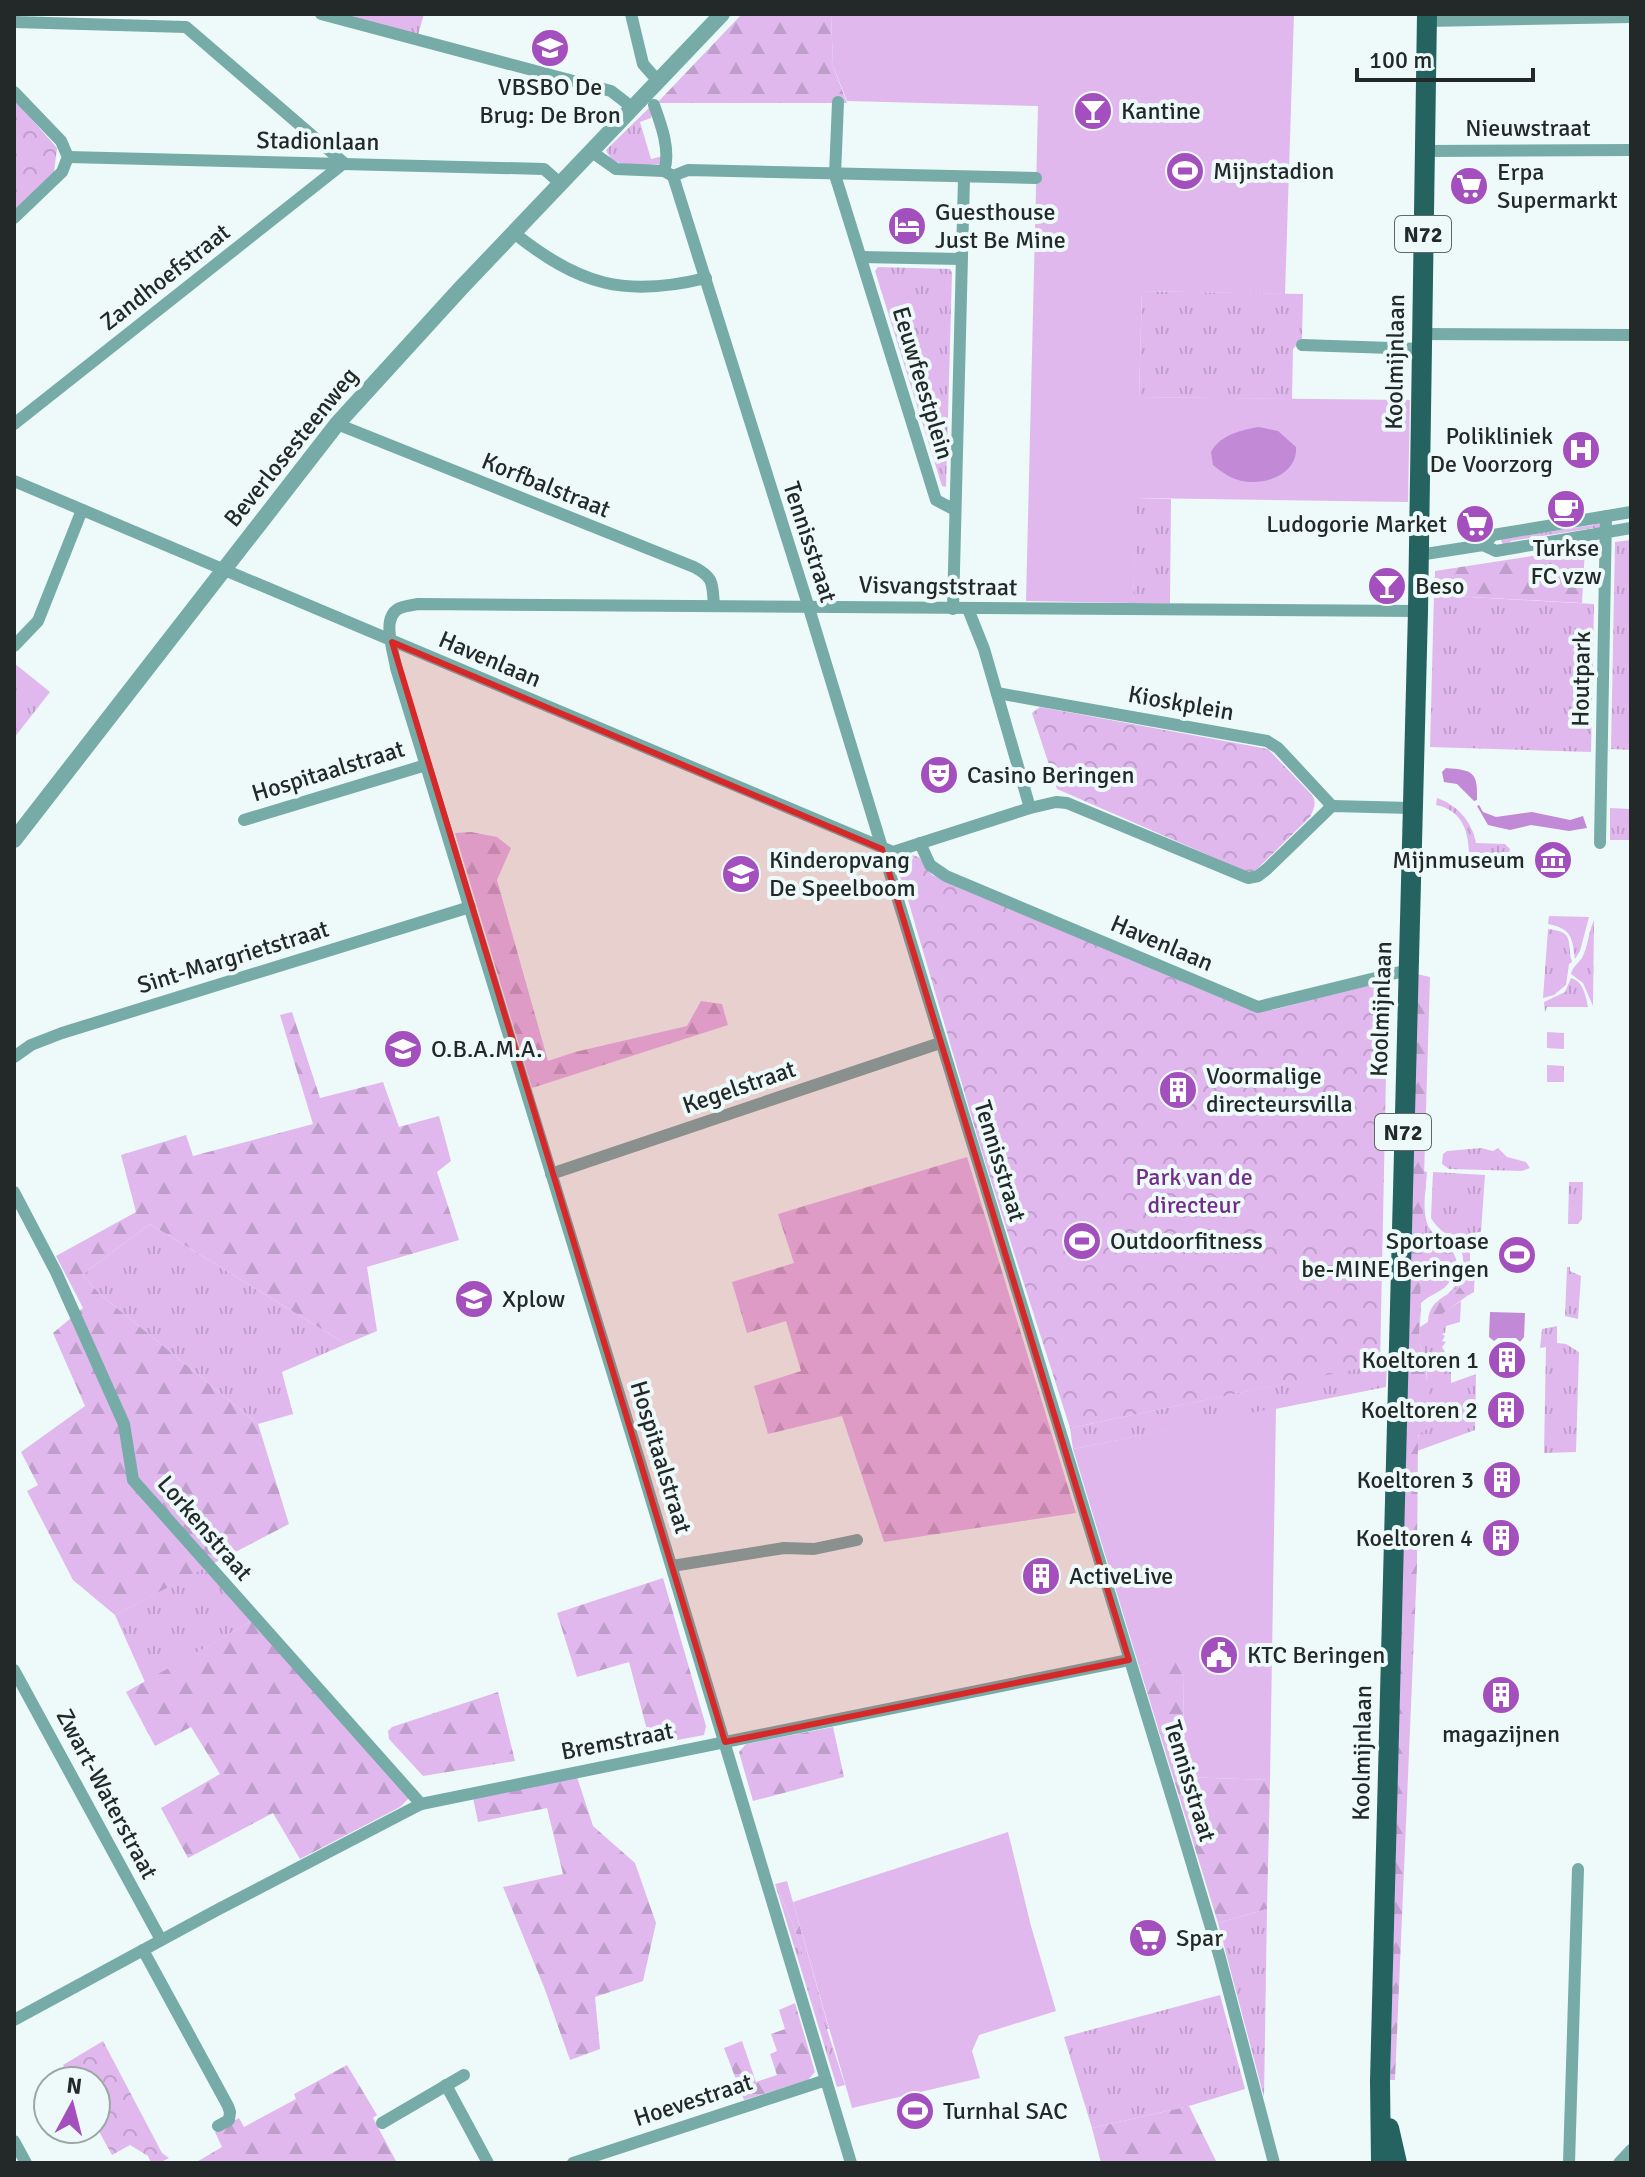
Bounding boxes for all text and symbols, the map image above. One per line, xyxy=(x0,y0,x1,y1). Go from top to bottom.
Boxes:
school or university icon: VBSBO De Brug: De Bron xyxy=(529,27,571,69)
scale bar xyxy=(1357,32,1533,82)
text: 100 m xyxy=(1369,45,1432,75)
place label: VBSBO De Brug: De Bron xyxy=(479,72,621,130)
bar icon: Kantine xyxy=(1072,90,1114,132)
place label: Kantine xyxy=(1121,96,1201,126)
street label: Nieuwstraat xyxy=(1465,113,1591,143)
street label: Stadionlaan xyxy=(256,125,380,157)
sports icon: Mijnstadion xyxy=(1164,150,1206,192)
place label: Mijnstadion xyxy=(1213,156,1334,186)
place label: Erpa Supermarkt xyxy=(1497,157,1618,215)
supermarket icon: Erpa Supermarkt xyxy=(1448,165,1490,207)
place label: Guesthouse Just Be Mine xyxy=(935,197,1066,255)
hotel icon: Guesthouse Just Be Mine xyxy=(886,205,928,247)
road number: N72 xyxy=(1395,216,1451,252)
street label: Zandhoefstraat xyxy=(94,217,236,337)
street label: Koolmijnlaan xyxy=(1379,294,1411,430)
street label: Eeuwfeestplein xyxy=(886,303,960,463)
street label: Beverlosesteenweg xyxy=(217,361,365,533)
place label: Polikliniek De Voorzorg xyxy=(1429,421,1553,479)
hospital icon: Polikliniek De Voorzorg xyxy=(1560,429,1602,471)
street label: Korfbalstraat xyxy=(477,446,615,524)
street label: Tennisstraat xyxy=(776,478,844,606)
cafe icon: Turkse FC vzw xyxy=(1545,488,1587,530)
supermarket icon: Ludogorie Market xyxy=(1454,503,1496,545)
place label: Ludogorie Market xyxy=(1266,509,1447,539)
place label: Turkse FC vzw xyxy=(1530,533,1602,591)
bar icon: Beso xyxy=(1366,565,1408,607)
street label: Visvangststraat xyxy=(858,570,1018,602)
place label: Beso xyxy=(1415,571,1465,601)
street label: Havenlaan xyxy=(434,624,546,694)
street label: Houtpark xyxy=(1565,631,1597,727)
street label: Kioskplein xyxy=(1126,679,1236,727)
street label: Hospitaalstraat xyxy=(248,734,408,808)
theatre icon: Casino Beringen xyxy=(918,754,960,796)
place label: Casino Beringen xyxy=(967,760,1135,790)
museum icon: Mijnmuseum xyxy=(1532,839,1574,881)
place label: Kinderopvang De Speelboom xyxy=(769,845,916,903)
place label: Mijnmuseum xyxy=(1392,845,1525,875)
school or university icon: Kinderopvang De Speelboom xyxy=(720,853,762,895)
street label: Havenlaan xyxy=(1106,908,1218,978)
street label: Sint-Margrietstraat xyxy=(134,914,332,1000)
street label: Koolmijnlaan xyxy=(1364,941,1398,1077)
school or university icon: O.B.A.M.A. xyxy=(382,1028,424,1070)
place label: O.B.A.M.A. xyxy=(431,1034,543,1064)
street label: Kegelstraat xyxy=(678,1054,800,1120)
place label: Voormalige directeursvilla xyxy=(1206,1061,1353,1119)
building icon: Voormalige directeursvilla xyxy=(1157,1069,1199,1111)
street label: Tennisstraat xyxy=(967,1097,1033,1225)
road number: N72 xyxy=(1375,1114,1431,1150)
park label: Park van de directeur xyxy=(1135,1162,1253,1220)
sports icon: Outdoorfitness xyxy=(1061,1220,1103,1262)
place label: Outdoorfitness xyxy=(1110,1226,1263,1256)
place label: Sportoase be-MINE Beringen xyxy=(1301,1226,1489,1284)
sports icon: Sportoase be-MINE Beringen xyxy=(1496,1234,1538,1276)
school or university icon: Xplow xyxy=(453,1278,495,1320)
place label: Xplow xyxy=(502,1284,565,1314)
building icon: Koeltoren 1 xyxy=(1486,1339,1528,1381)
place label: Koeltoren 1 xyxy=(1362,1345,1479,1375)
street label: Hospitaalstraat xyxy=(624,1377,698,1537)
building icon: Koeltoren 2 xyxy=(1485,1389,1527,1431)
place label: Koeltoren 2 xyxy=(1361,1395,1478,1425)
building icon: Koeltoren 3 xyxy=(1481,1459,1523,1501)
place label: Koeltoren 3 xyxy=(1357,1465,1474,1495)
street label: Lorkenstraat xyxy=(151,1469,259,1587)
building icon: Koeltoren 4 xyxy=(1480,1517,1522,1559)
place label: Koeltoren 4 xyxy=(1356,1523,1473,1553)
building icon: ActiveLive xyxy=(1020,1555,1062,1597)
place label: ActiveLive xyxy=(1069,1561,1173,1591)
public building icon: KTC Beringen xyxy=(1198,1634,1240,1676)
place label: KTC Beringen xyxy=(1247,1640,1385,1670)
building icon: magazijnen xyxy=(1480,1674,1522,1716)
street label: Koolmijnlaan xyxy=(1346,1685,1378,1821)
street label: Zwart-Waterstraat xyxy=(49,1704,165,1884)
street label: Bremstraat xyxy=(558,1715,676,1767)
street label: Tennisstraat xyxy=(1157,1717,1223,1845)
place label: magazijnen xyxy=(1442,1719,1560,1749)
supermarket icon: Spar xyxy=(1127,1917,1169,1959)
place label: Spar xyxy=(1176,1923,1223,1953)
north arrow xyxy=(32,2065,112,2145)
street label: Hoevestraat xyxy=(630,2067,756,2133)
text: N xyxy=(65,2071,84,2100)
sports icon: Turnhal SAC xyxy=(894,2090,936,2132)
place label: Turnhal SAC xyxy=(943,2096,1068,2126)

